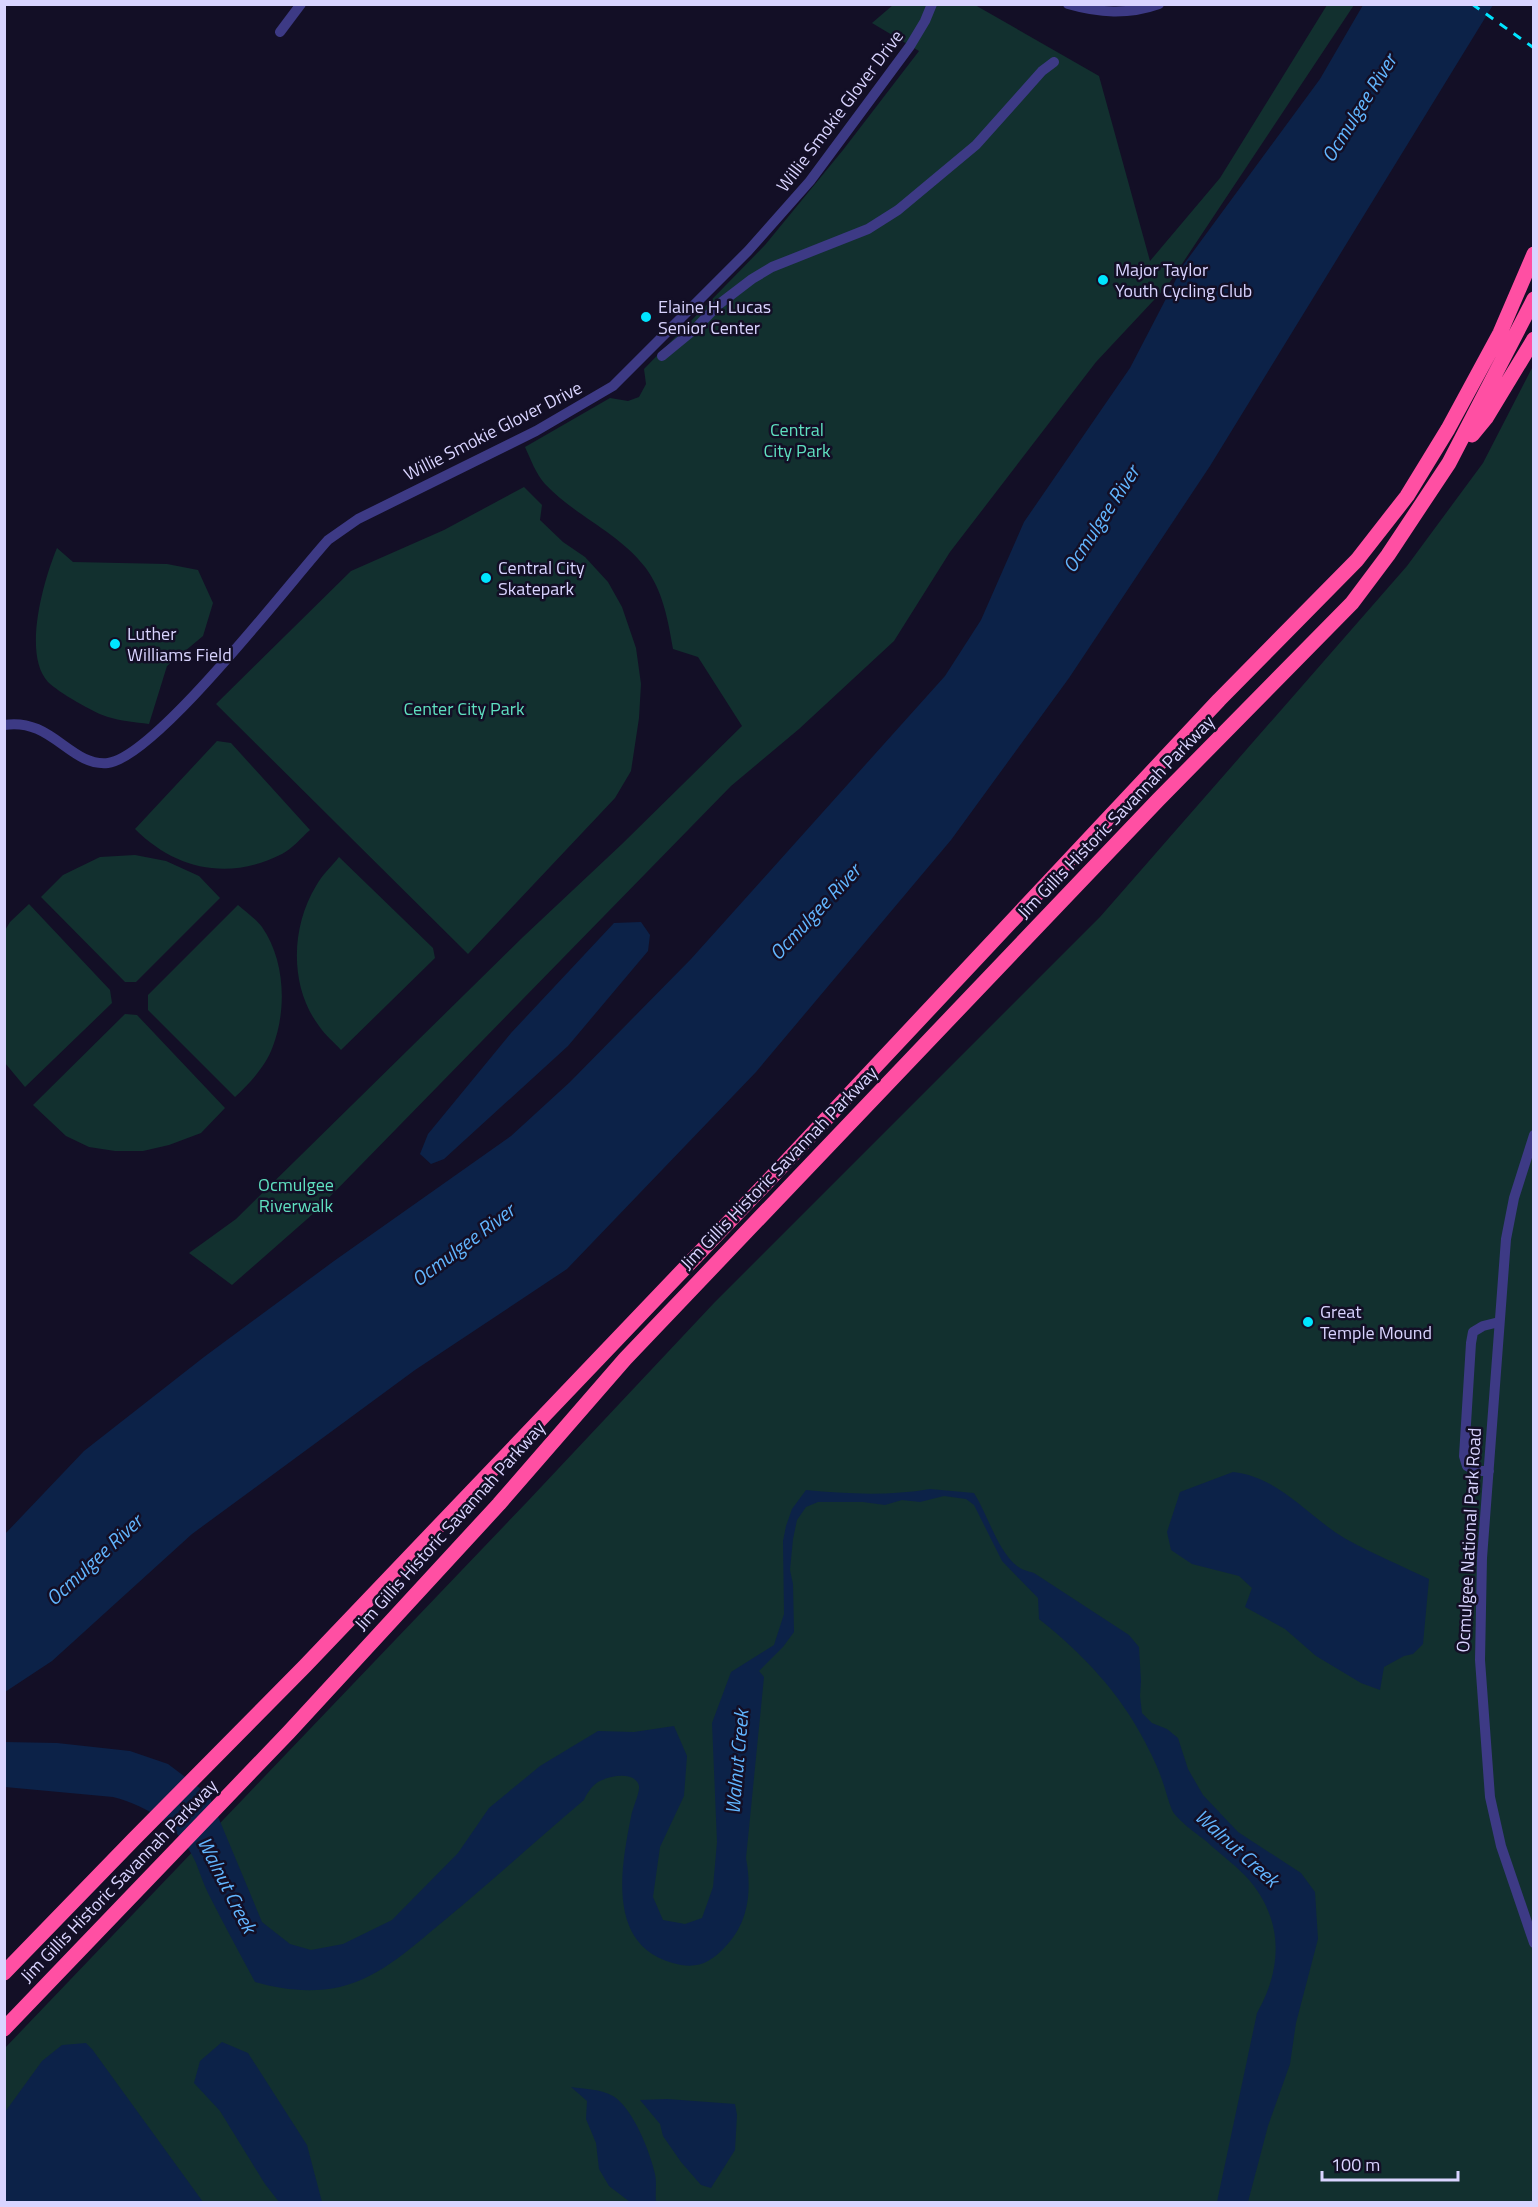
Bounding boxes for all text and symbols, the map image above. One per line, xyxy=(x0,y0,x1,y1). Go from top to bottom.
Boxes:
street label: Willie Smokie Glover Drive xyxy=(770,24,910,197)
water label: Ocmulgee River xyxy=(1313,45,1406,168)
place label: Major Taylor Youth Cycling Club xyxy=(1115,256,1252,304)
marker: Major Taylor Youth Cycling Club xyxy=(1096,273,1110,287)
place label: Elaine H. Lucas Senior Center xyxy=(658,293,771,341)
marker: Elaine H. Lucas Senior Center xyxy=(639,310,653,324)
street label: Willie Smokie Glover Drive xyxy=(399,374,587,487)
park label: Central City Park xyxy=(763,416,831,464)
water label: Ocmulgee River xyxy=(1054,457,1148,579)
place label: Central City Skatepark xyxy=(498,554,585,602)
marker: Central City Skatepark xyxy=(479,571,493,585)
place label: Luther Williams Field xyxy=(127,620,232,668)
marker: Luther Williams Field xyxy=(108,637,122,651)
park label: Center City Park xyxy=(403,695,525,722)
street label: Jim Gillis Historic Savannah Parkway xyxy=(1011,709,1221,925)
water label: Ocmulgee River xyxy=(762,854,870,967)
street label: Jim Gillis Historic Savannah Parkway xyxy=(674,1060,884,1276)
park label: Ocmulgee Riverwalk xyxy=(258,1171,334,1219)
water label: Ocmulgee River xyxy=(404,1194,523,1294)
place label: Great Temple Mound xyxy=(1320,1298,1432,1346)
marker: Great Temple Mound xyxy=(1301,1315,1315,1329)
street label: Jim Gillis Historic Savannah Parkway xyxy=(348,1415,552,1636)
street label: Ocmulgee National Park Road xyxy=(1449,1427,1488,1653)
water label: Ocmulgee River xyxy=(38,1505,151,1613)
water label: Walnut Creek xyxy=(717,1706,757,1815)
street label: Jim Gillis Historic Savannah Parkway xyxy=(14,1773,224,1989)
water label: Walnut Creek xyxy=(1188,1801,1288,1896)
water label: Walnut Creek xyxy=(190,1831,266,1940)
scale bar xyxy=(1322,2144,1458,2182)
text: 100 m xyxy=(1331,2151,1380,2178)

